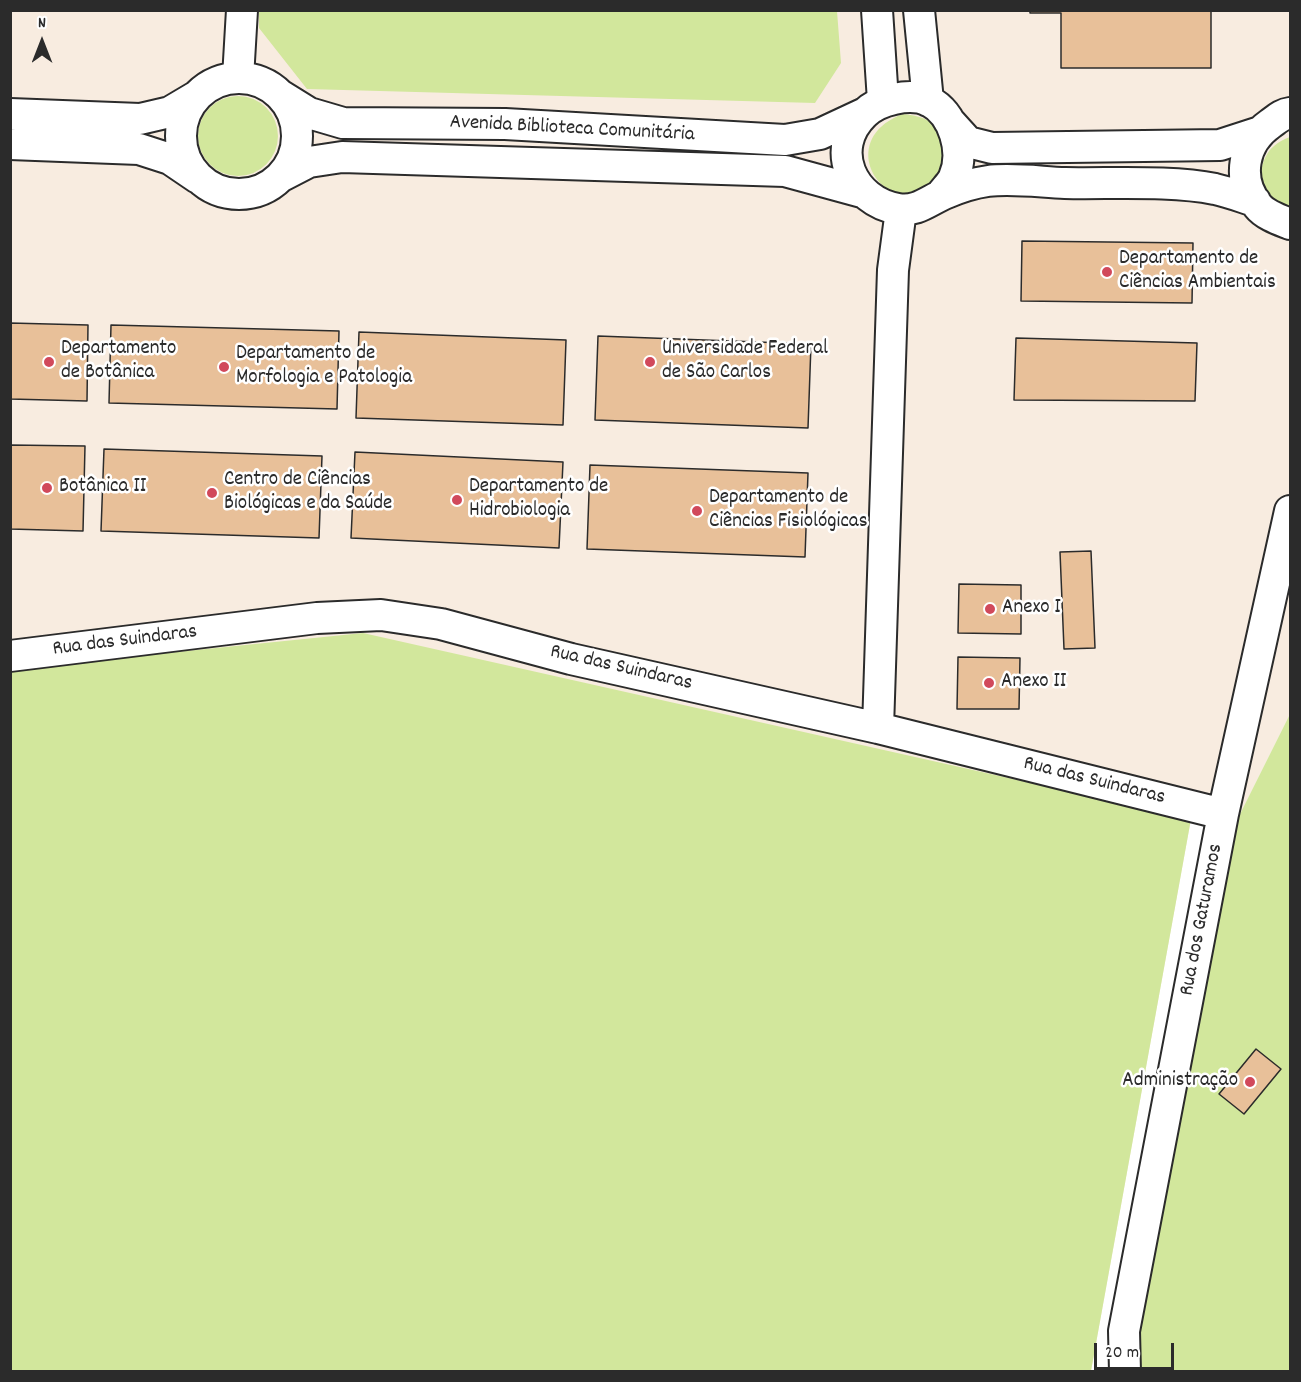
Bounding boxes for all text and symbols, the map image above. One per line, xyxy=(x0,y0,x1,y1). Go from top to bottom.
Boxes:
north arrow xyxy=(12,12,72,72)
text: N xyxy=(38,12,46,35)
street label: Avenida Biblioteca Comunitária xyxy=(449,111,695,149)
place label: Departamento de Ciências Ambientais xyxy=(1119,247,1276,297)
marker: Departamento de Ciências Ambientais xyxy=(1100,265,1114,279)
place label: Departamento de Botânica xyxy=(61,337,176,387)
place label: Universidade Federal de São Carlos xyxy=(662,337,828,387)
place label: Departamento de Morfologia e Patologia xyxy=(236,342,412,392)
marker: Departamento de Botânica xyxy=(42,355,56,369)
marker: Universidade Federal de São Carlos xyxy=(643,355,657,369)
marker: Departamento de Morfologia e Patologia xyxy=(217,360,231,374)
place label: Centro de Ciências Biológicas e da Saúde xyxy=(224,468,392,518)
place label: Botânica II xyxy=(59,475,146,501)
place label: Departamento de Hidrobiologia xyxy=(469,475,608,525)
marker: Botânica II xyxy=(40,481,54,495)
marker: Centro de Ciências Biológicas e da Saúde xyxy=(205,486,219,500)
place label: Departamento de Ciências Fisiológicas xyxy=(709,486,868,536)
marker: Departamento de Hidrobiologia xyxy=(450,493,464,507)
marker: Departamento de Ciências Fisiológicas xyxy=(690,504,704,518)
place label: Anexo I xyxy=(1002,596,1061,622)
marker: Anexo I xyxy=(983,602,997,616)
street label: Rua das Suindaras xyxy=(51,621,199,663)
street label: Rua das Suindaras xyxy=(547,640,695,698)
place label: Anexo II xyxy=(1001,670,1066,696)
marker: Anexo II xyxy=(982,676,996,690)
street label: Rua das Suindaras xyxy=(1020,752,1168,812)
street label: Rua dos Gaturamos xyxy=(1176,842,1230,998)
place label: Administração xyxy=(1122,1069,1238,1095)
marker: Administração xyxy=(1243,1075,1257,1089)
scale bar xyxy=(1097,1331,1176,1369)
text: 20 m xyxy=(1105,1341,1139,1366)

